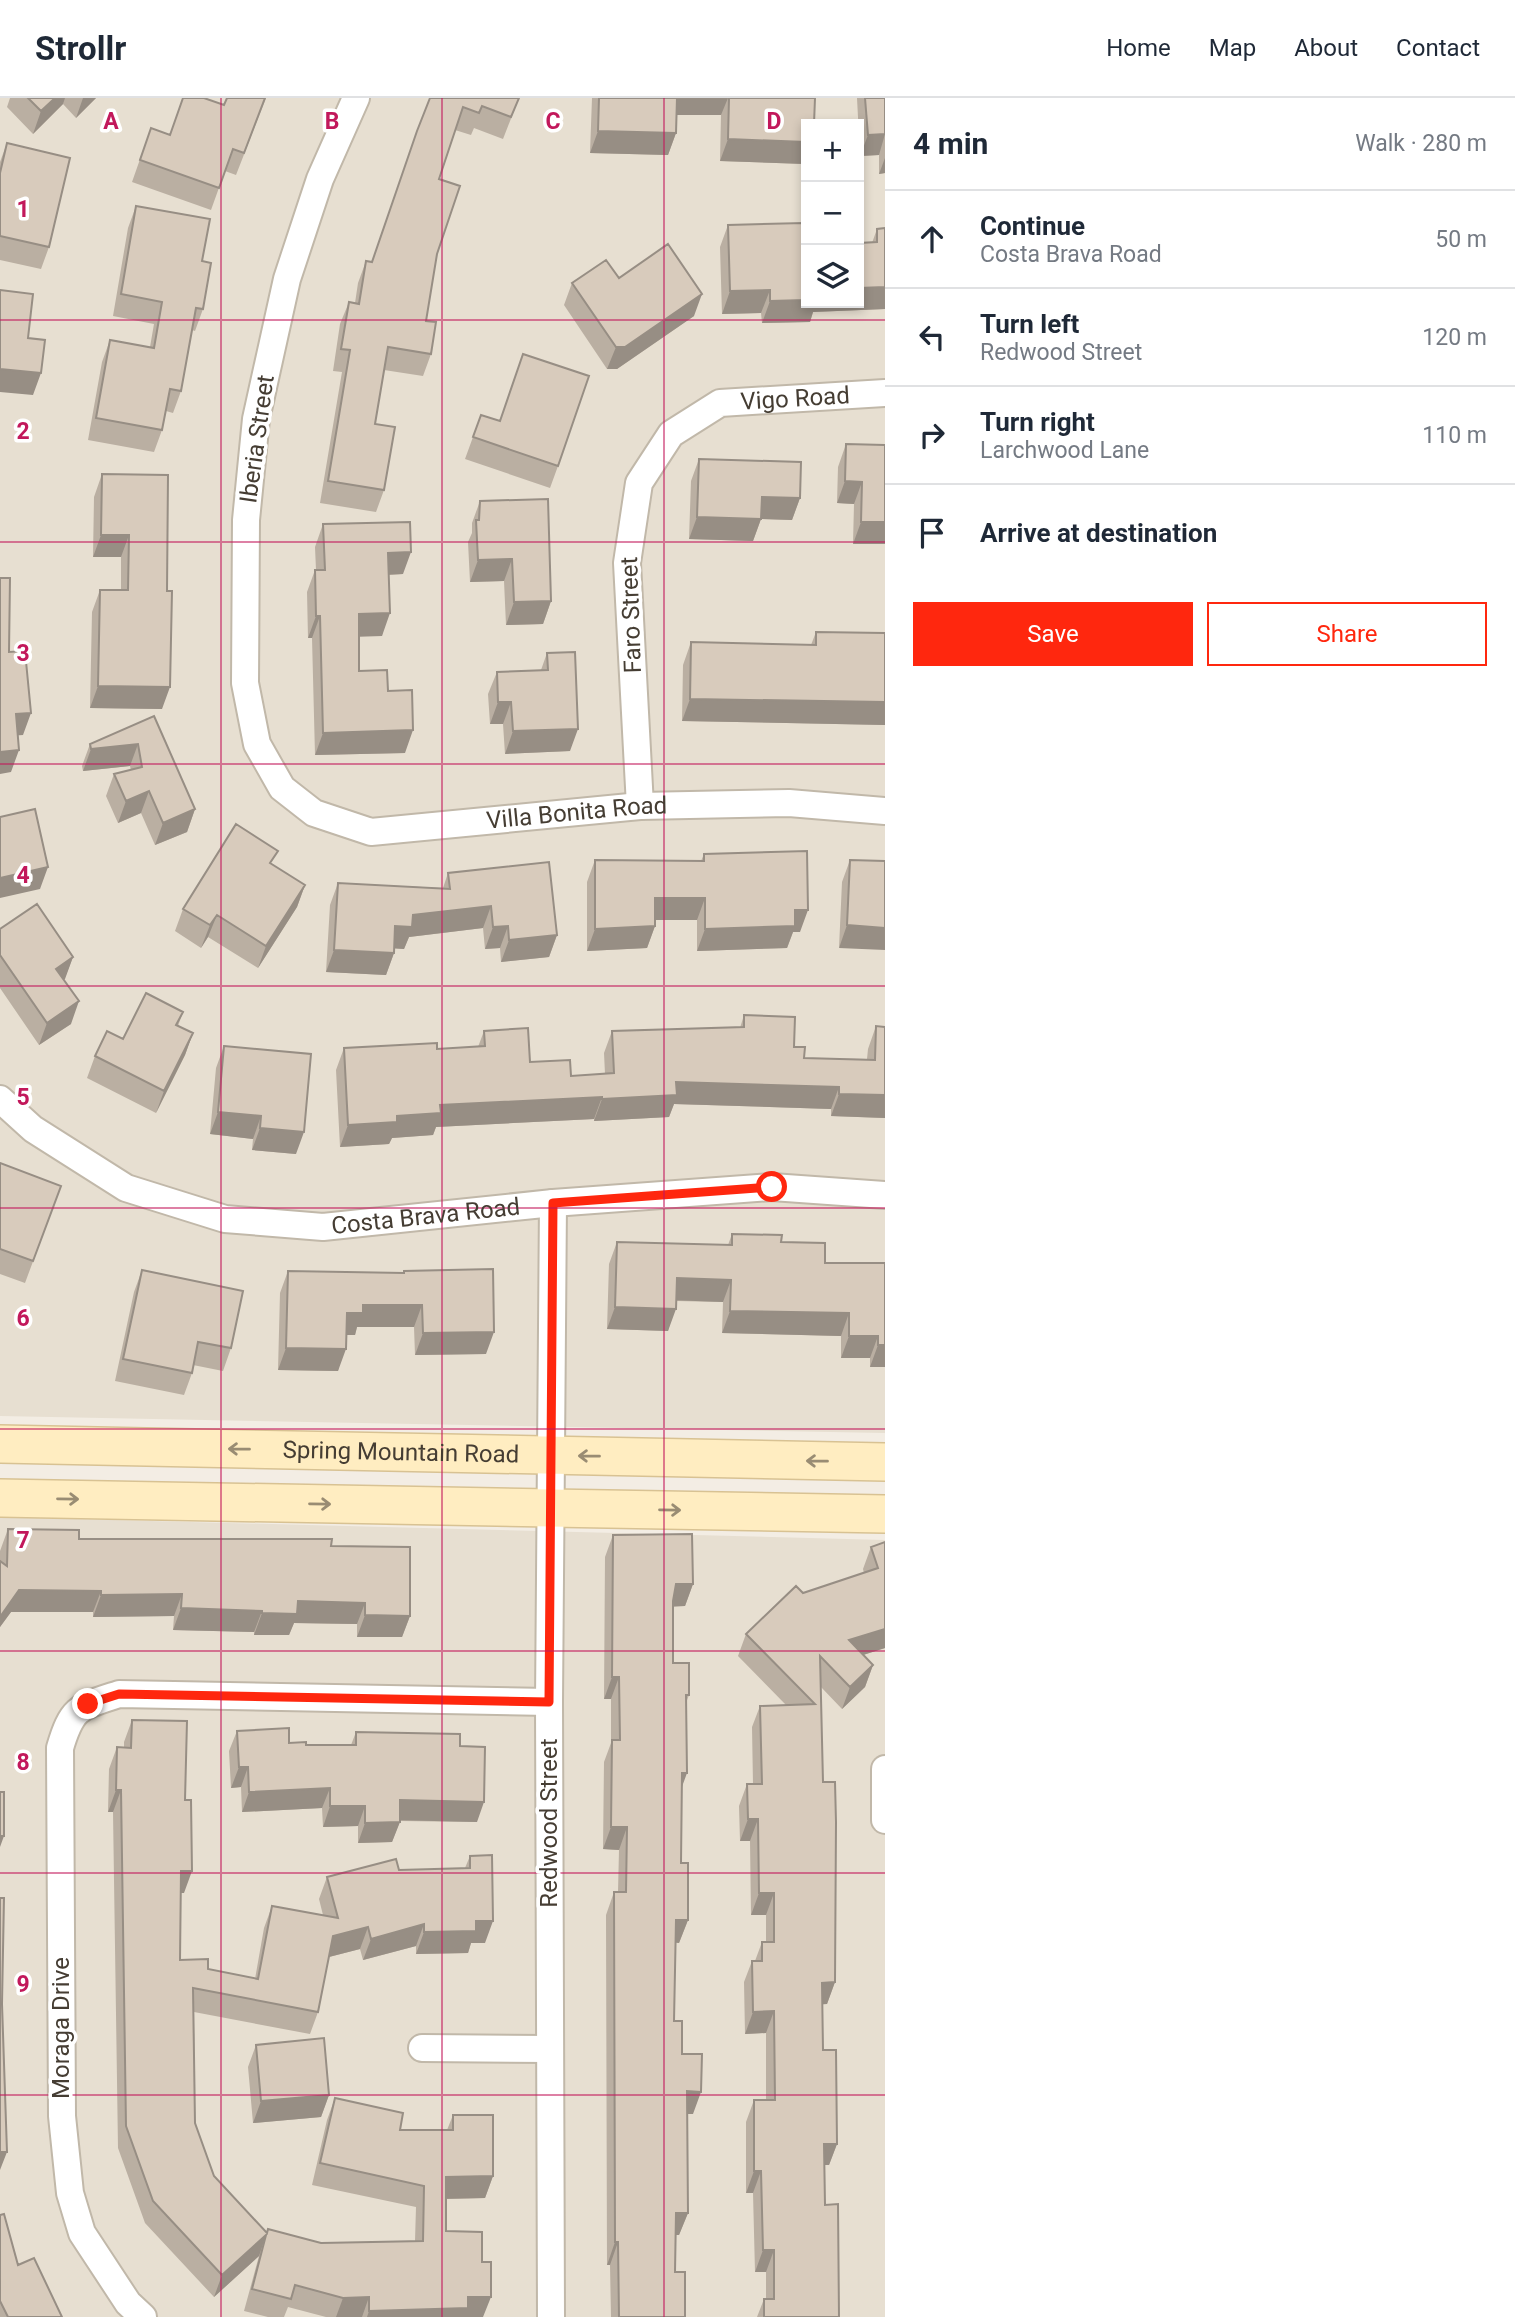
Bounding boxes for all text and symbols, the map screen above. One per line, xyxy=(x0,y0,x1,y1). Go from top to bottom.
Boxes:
text: Strollr xyxy=(35,29,126,68)
text: Home xyxy=(1106,34,1171,62)
text: Map xyxy=(1209,34,1256,62)
text: About xyxy=(1294,34,1358,62)
text: Contact xyxy=(1396,34,1480,62)
text: A xyxy=(103,108,119,135)
text: B xyxy=(325,108,339,135)
text: C xyxy=(545,108,561,135)
text: D xyxy=(767,108,781,135)
map controls xyxy=(801,119,864,308)
button: + xyxy=(801,119,864,182)
text: 4 min xyxy=(913,126,988,161)
text: Walk · 280 m xyxy=(1355,130,1487,157)
button: − xyxy=(801,182,864,245)
text: 1 xyxy=(16,196,30,223)
text: Continue xyxy=(980,211,1085,241)
icon: ahead xyxy=(913,220,951,258)
text: 50 m xyxy=(1435,226,1487,253)
text: Costa Brava Road xyxy=(980,241,1162,268)
button: layers xyxy=(801,245,864,308)
text: Turn left xyxy=(980,309,1079,339)
icon: left xyxy=(913,318,951,356)
text: 120 m xyxy=(1422,324,1487,351)
text: Redwood Street xyxy=(980,339,1142,366)
street label: Iberia Street xyxy=(234,373,280,505)
street label: Vigo Road xyxy=(740,381,851,416)
text: Turn right xyxy=(980,407,1095,437)
icon: right xyxy=(913,416,951,454)
text: 2 xyxy=(16,418,30,445)
text: 110 m xyxy=(1422,422,1487,449)
text: Larchwood Lane xyxy=(980,437,1149,464)
icon: arrive xyxy=(913,514,951,552)
text: Arrive at destination xyxy=(980,518,1217,548)
street label: Faro Street xyxy=(615,556,647,674)
button: Save xyxy=(913,602,1193,666)
button: Share xyxy=(1207,602,1487,666)
text: 3 xyxy=(16,640,30,667)
street label: Villa Bonita Road xyxy=(485,791,667,835)
text: 4 xyxy=(16,862,30,889)
text: 5 xyxy=(16,1084,30,1111)
route start xyxy=(756,1171,787,1202)
street label: Costa Brava Road xyxy=(330,1193,521,1240)
text: 6 xyxy=(16,1305,30,1332)
street label: Spring Mountain Road xyxy=(282,1436,519,1469)
one-way arrow xyxy=(228,1442,251,1456)
one-way arrow xyxy=(578,1449,601,1463)
one-way arrow xyxy=(806,1454,829,1468)
one-way arrow xyxy=(56,1492,79,1506)
one-way arrow xyxy=(308,1497,331,1510)
one-way arrow xyxy=(658,1503,681,1517)
text: 7 xyxy=(16,1527,30,1554)
route end xyxy=(72,1688,103,1719)
street label: Redwood Street xyxy=(535,1738,563,1908)
text: 8 xyxy=(16,1749,30,1776)
street label: Moraga Drive xyxy=(47,1957,75,2099)
text: 9 xyxy=(16,1971,30,1998)

